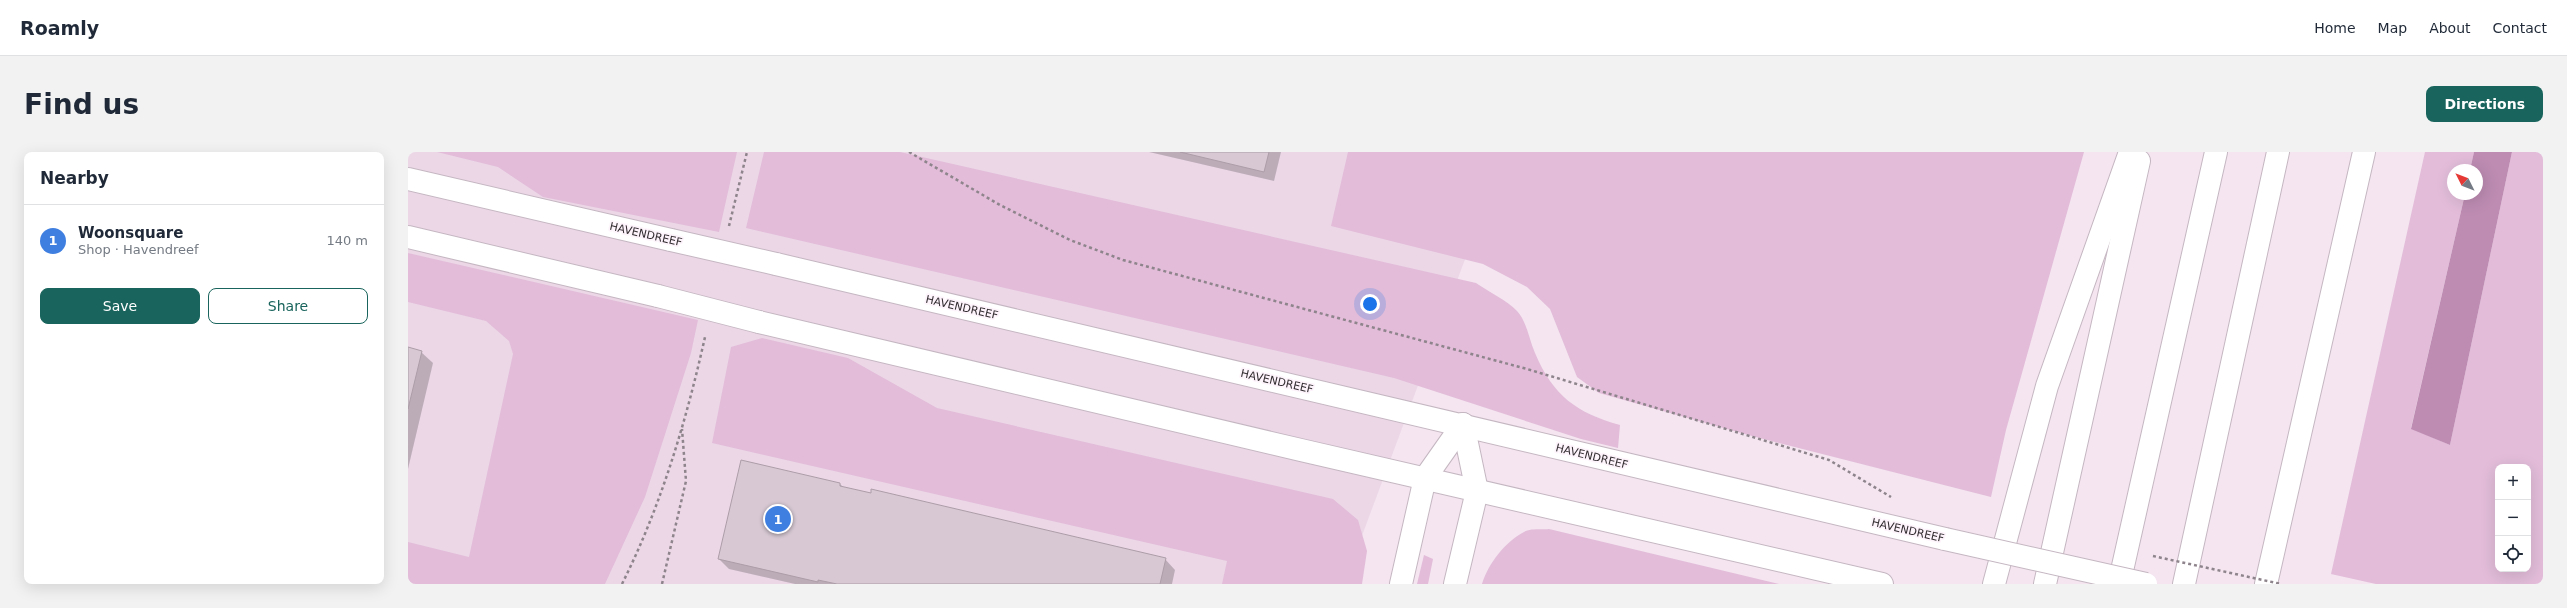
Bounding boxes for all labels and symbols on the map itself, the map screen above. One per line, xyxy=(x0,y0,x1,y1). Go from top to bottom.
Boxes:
north arrow xyxy=(2447,164,2483,200)
street label: HAVENDREEF xyxy=(608,220,683,249)
street label: HAVENDREEF xyxy=(924,293,999,322)
your location xyxy=(1360,294,1380,314)
street label: HAVENDREEF xyxy=(1239,367,1314,396)
street label: HAVENDREEF xyxy=(1554,441,1629,472)
pin: 1 xyxy=(765,504,791,534)
street label: HAVENDREEF xyxy=(1870,516,1945,545)

